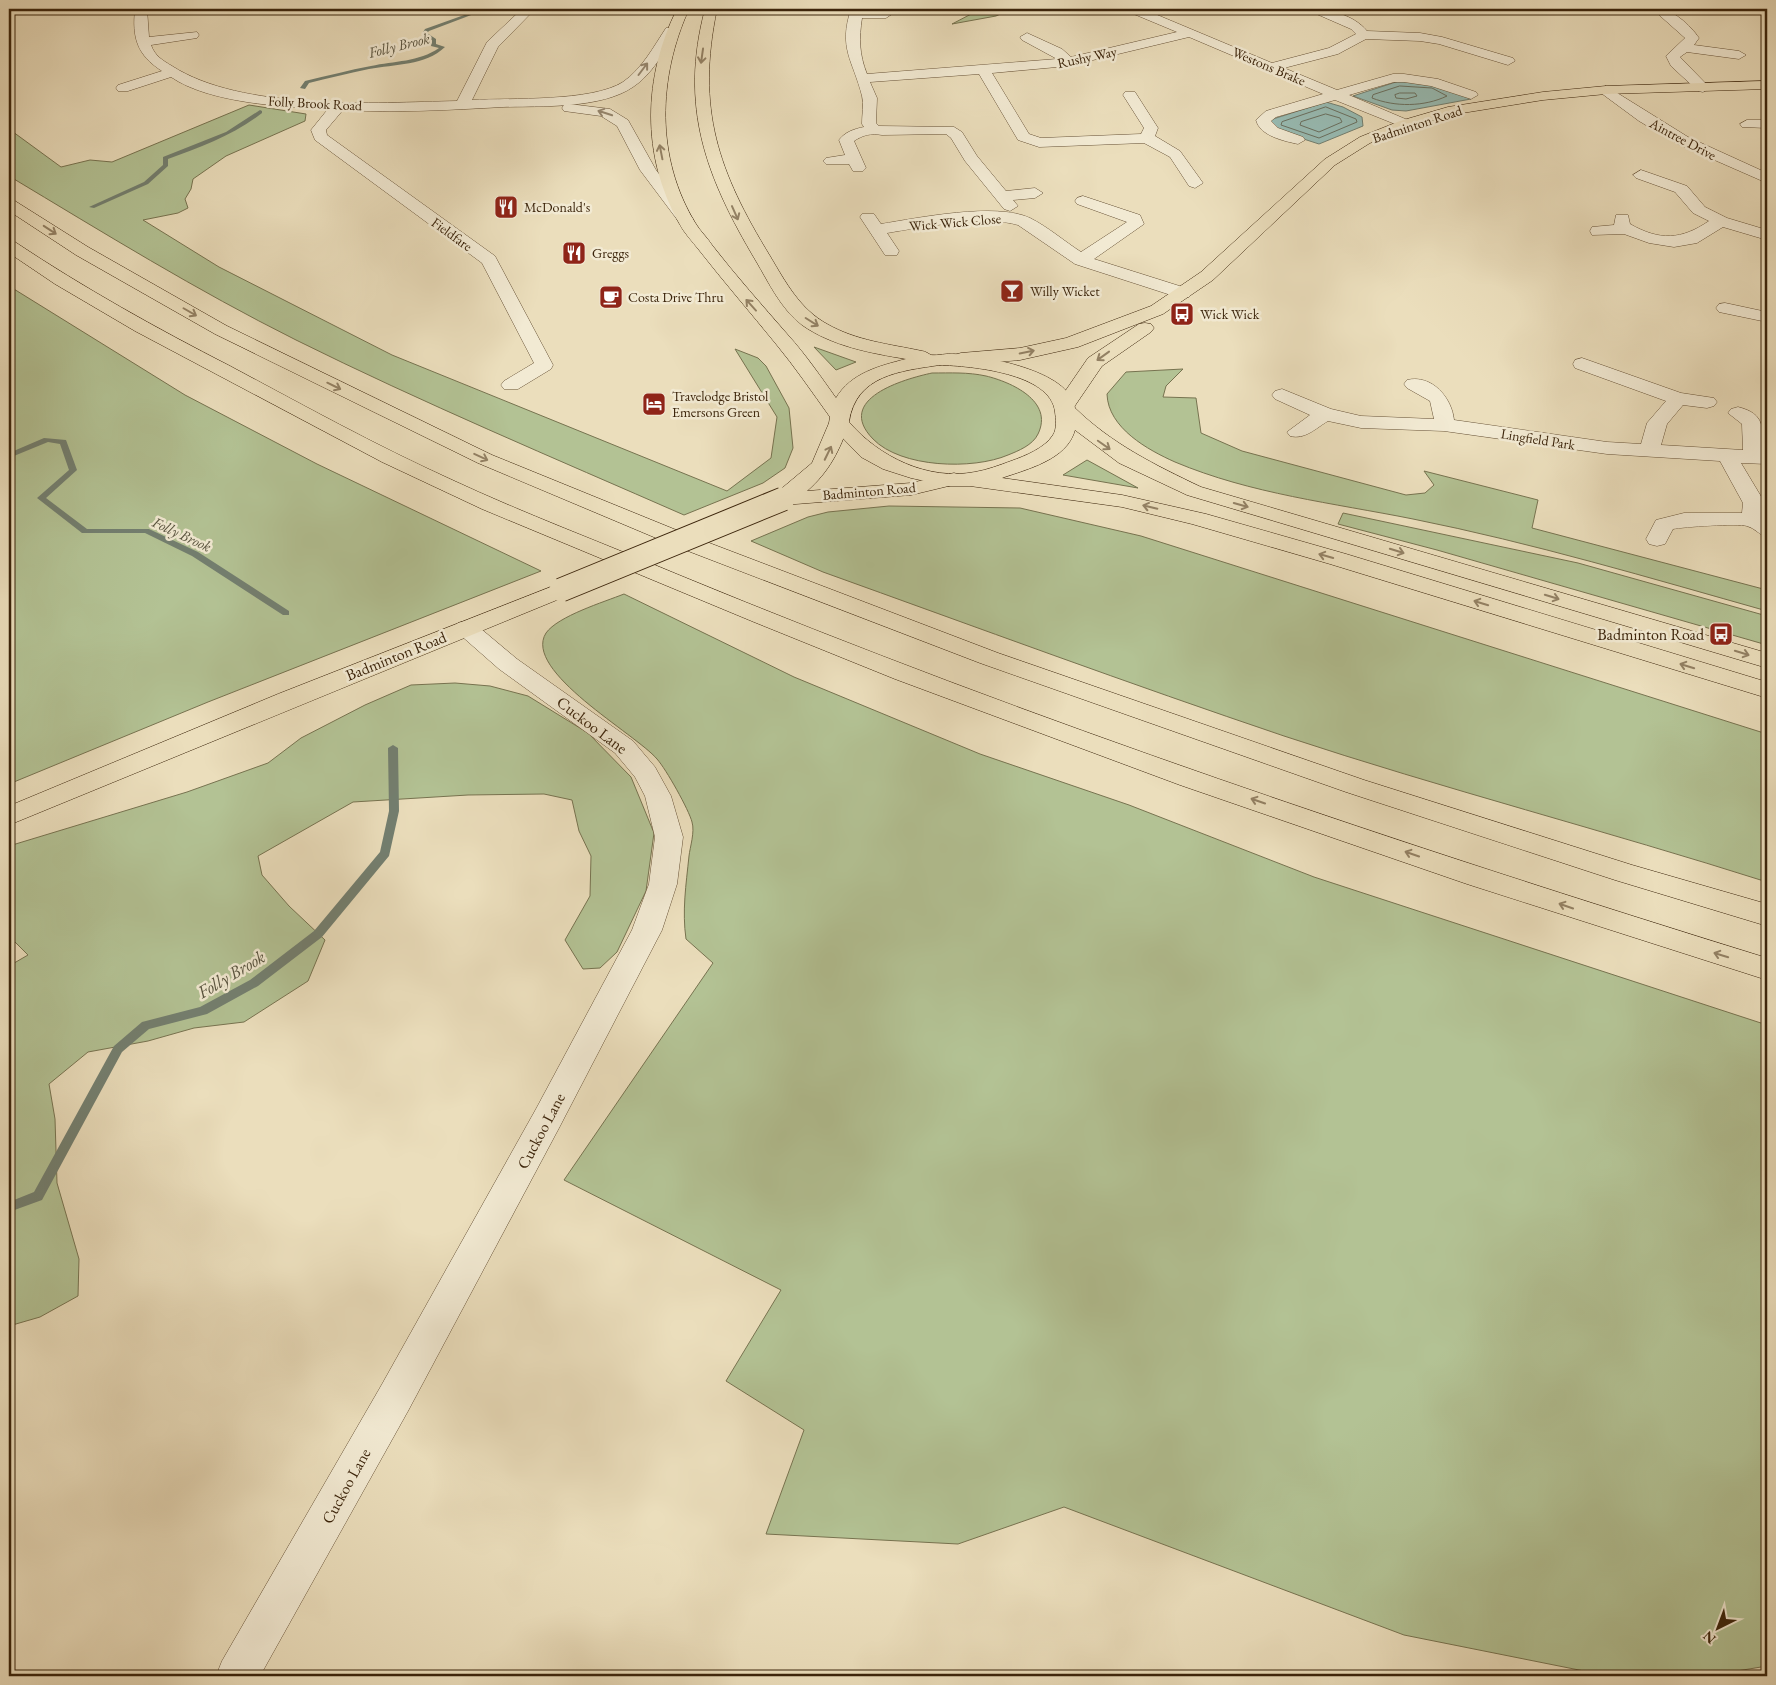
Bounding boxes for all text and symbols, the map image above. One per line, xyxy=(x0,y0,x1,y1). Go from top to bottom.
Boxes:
water label: Folly Brook xyxy=(365,28,432,62)
street label: Rushy Way xyxy=(1056,42,1119,72)
street label: Westons Brake xyxy=(1230,42,1309,90)
one-way arrow xyxy=(697,48,707,64)
one-way arrow xyxy=(638,62,648,76)
street label: Folly Brook Road xyxy=(267,92,363,115)
street label: Badminton Road xyxy=(1370,101,1465,147)
one-way arrow xyxy=(598,108,614,117)
street label: Aintree Drive xyxy=(1646,113,1720,164)
one-way arrow xyxy=(656,144,666,160)
restaurant icon: McDonald's xyxy=(493,194,519,220)
place label: McDonald's xyxy=(524,198,591,216)
one-way arrow xyxy=(731,205,741,220)
street label: Wick Wick Close xyxy=(908,209,1002,235)
street label: Fieldfare xyxy=(428,213,476,255)
one-way arrow xyxy=(42,225,56,235)
restaurant icon: Greggs xyxy=(561,240,587,266)
place label: Greggs xyxy=(592,244,630,262)
bar icon: Willy Wicket xyxy=(999,278,1025,304)
place label: Willy Wicket xyxy=(1030,282,1100,300)
cafe icon: Costa Drive Thru xyxy=(598,284,624,310)
place label: Costa Drive Thru xyxy=(628,288,724,306)
one-way arrow xyxy=(745,298,757,311)
bus stop icon: Wick Wick xyxy=(1169,301,1195,327)
place label: Wick Wick xyxy=(1200,305,1260,323)
one-way arrow xyxy=(182,308,196,318)
one-way arrow xyxy=(805,317,819,327)
one-way arrow xyxy=(1019,347,1035,357)
one-way arrow xyxy=(1096,351,1110,361)
one-way arrow xyxy=(327,381,342,391)
place label: Travelodge Bristol Emersons Green xyxy=(672,387,769,421)
hotel icon: Travelodge Bristol Emersons Green xyxy=(641,391,667,417)
street label: Lingfield Park xyxy=(1500,424,1577,454)
one-way arrow xyxy=(1096,440,1110,450)
one-way arrow xyxy=(823,445,833,460)
one-way arrow xyxy=(473,452,488,462)
street label: Badminton Road xyxy=(822,478,917,504)
one-way arrow xyxy=(1232,501,1248,511)
one-way arrow xyxy=(1143,502,1159,512)
water label: Folly Brook xyxy=(149,512,215,556)
one-way arrow xyxy=(1388,546,1404,556)
one-way arrow xyxy=(1318,550,1334,560)
one-way arrow xyxy=(1544,593,1560,603)
one-way arrow xyxy=(1474,597,1490,607)
bus stop icon: Badminton Road xyxy=(1708,621,1734,647)
place label: Badminton Road xyxy=(1597,624,1705,645)
street label: Badminton Road xyxy=(343,626,450,686)
one-way arrow xyxy=(1733,649,1749,659)
one-way arrow xyxy=(1680,660,1696,670)
street label: Cuckoo Lane xyxy=(552,692,632,758)
one-way arrow xyxy=(1251,796,1266,805)
one-way arrow xyxy=(1404,849,1420,859)
one-way arrow xyxy=(1558,901,1574,910)
water label: Folly Brook xyxy=(192,945,270,1005)
one-way arrow xyxy=(1713,950,1729,959)
street label: Cuckoo Lane xyxy=(512,1089,570,1173)
street label: Cuckoo Lane xyxy=(317,1444,375,1528)
north arrow xyxy=(1694,1602,1744,1652)
text: N xyxy=(1699,1627,1720,1648)

